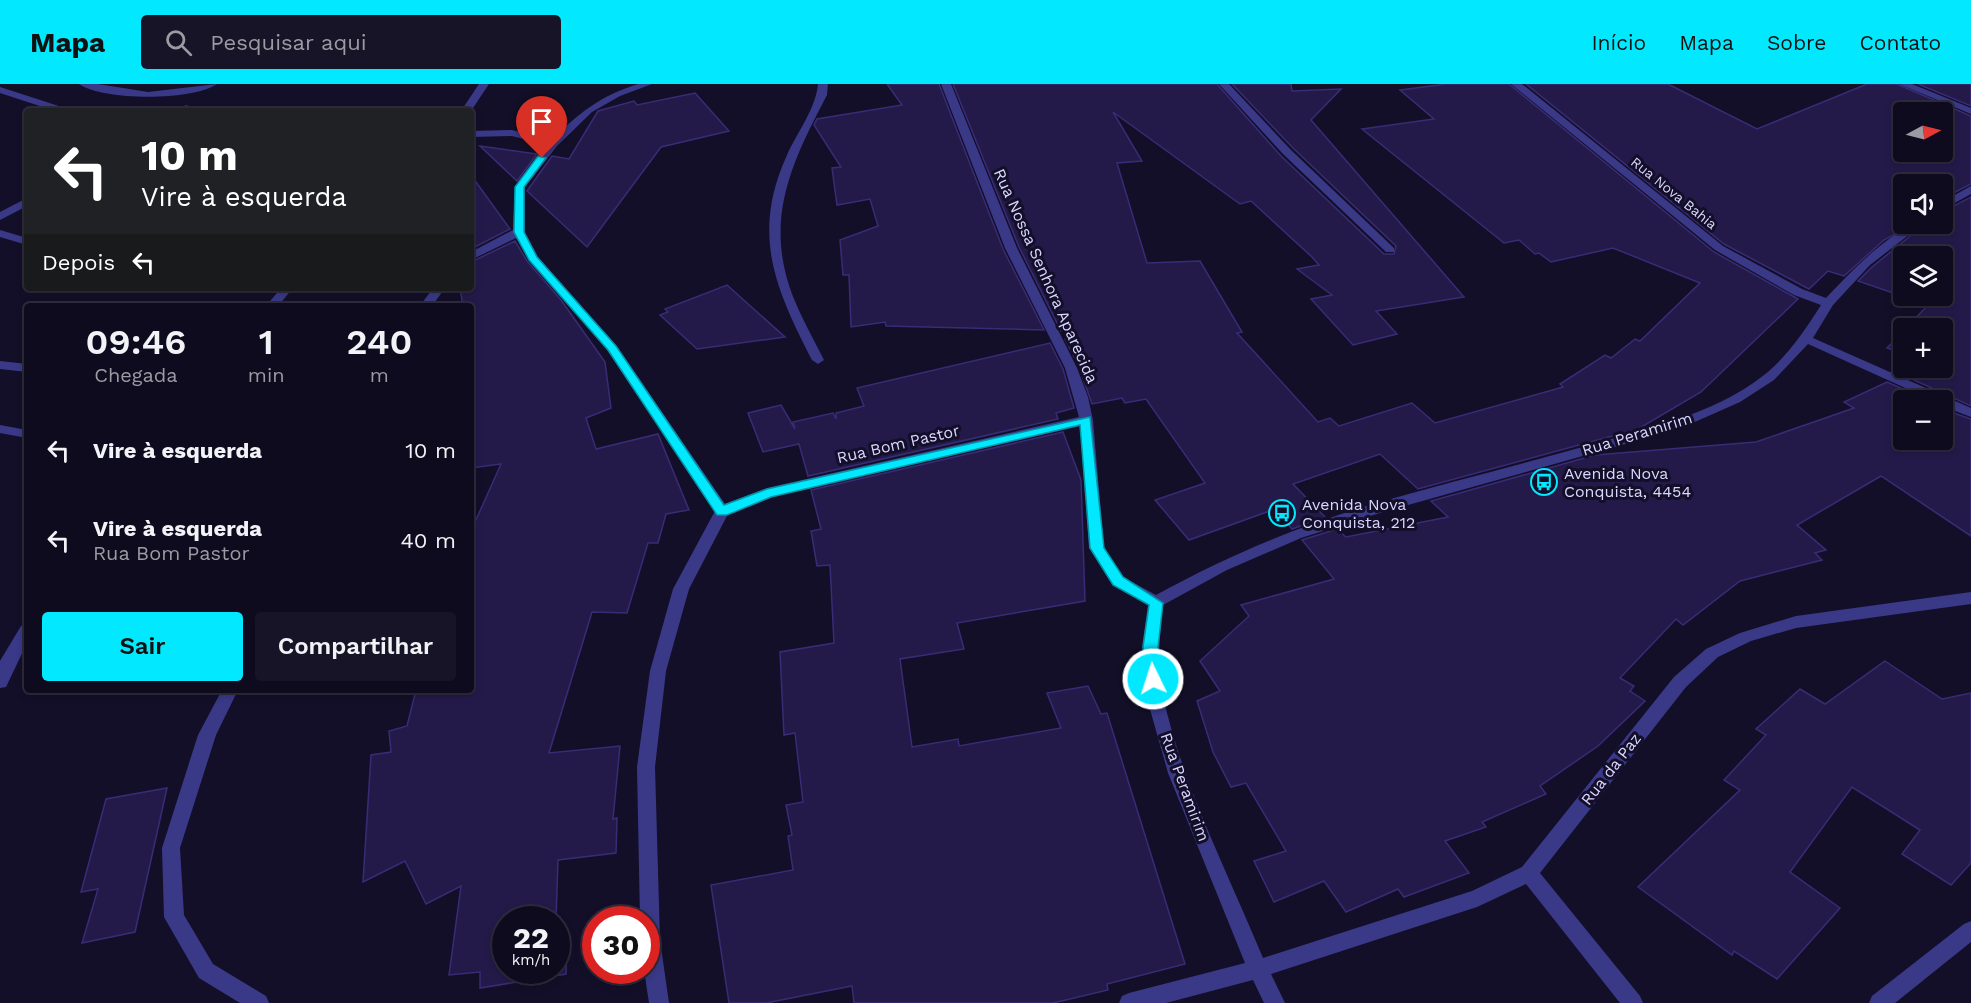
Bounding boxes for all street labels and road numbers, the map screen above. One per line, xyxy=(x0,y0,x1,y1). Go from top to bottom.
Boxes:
street label: Rua Nova Bahia xyxy=(1628,154,1720,232)
street label: Rua Nossa Senhora Aparecida xyxy=(990,166,1102,386)
street label: Rua Peramirim xyxy=(1580,408,1694,460)
street label: Rua Bom Pastor xyxy=(835,421,962,467)
street label: Rua da Paz xyxy=(1577,729,1645,809)
street label: Rua Peramirim xyxy=(1157,730,1213,844)

